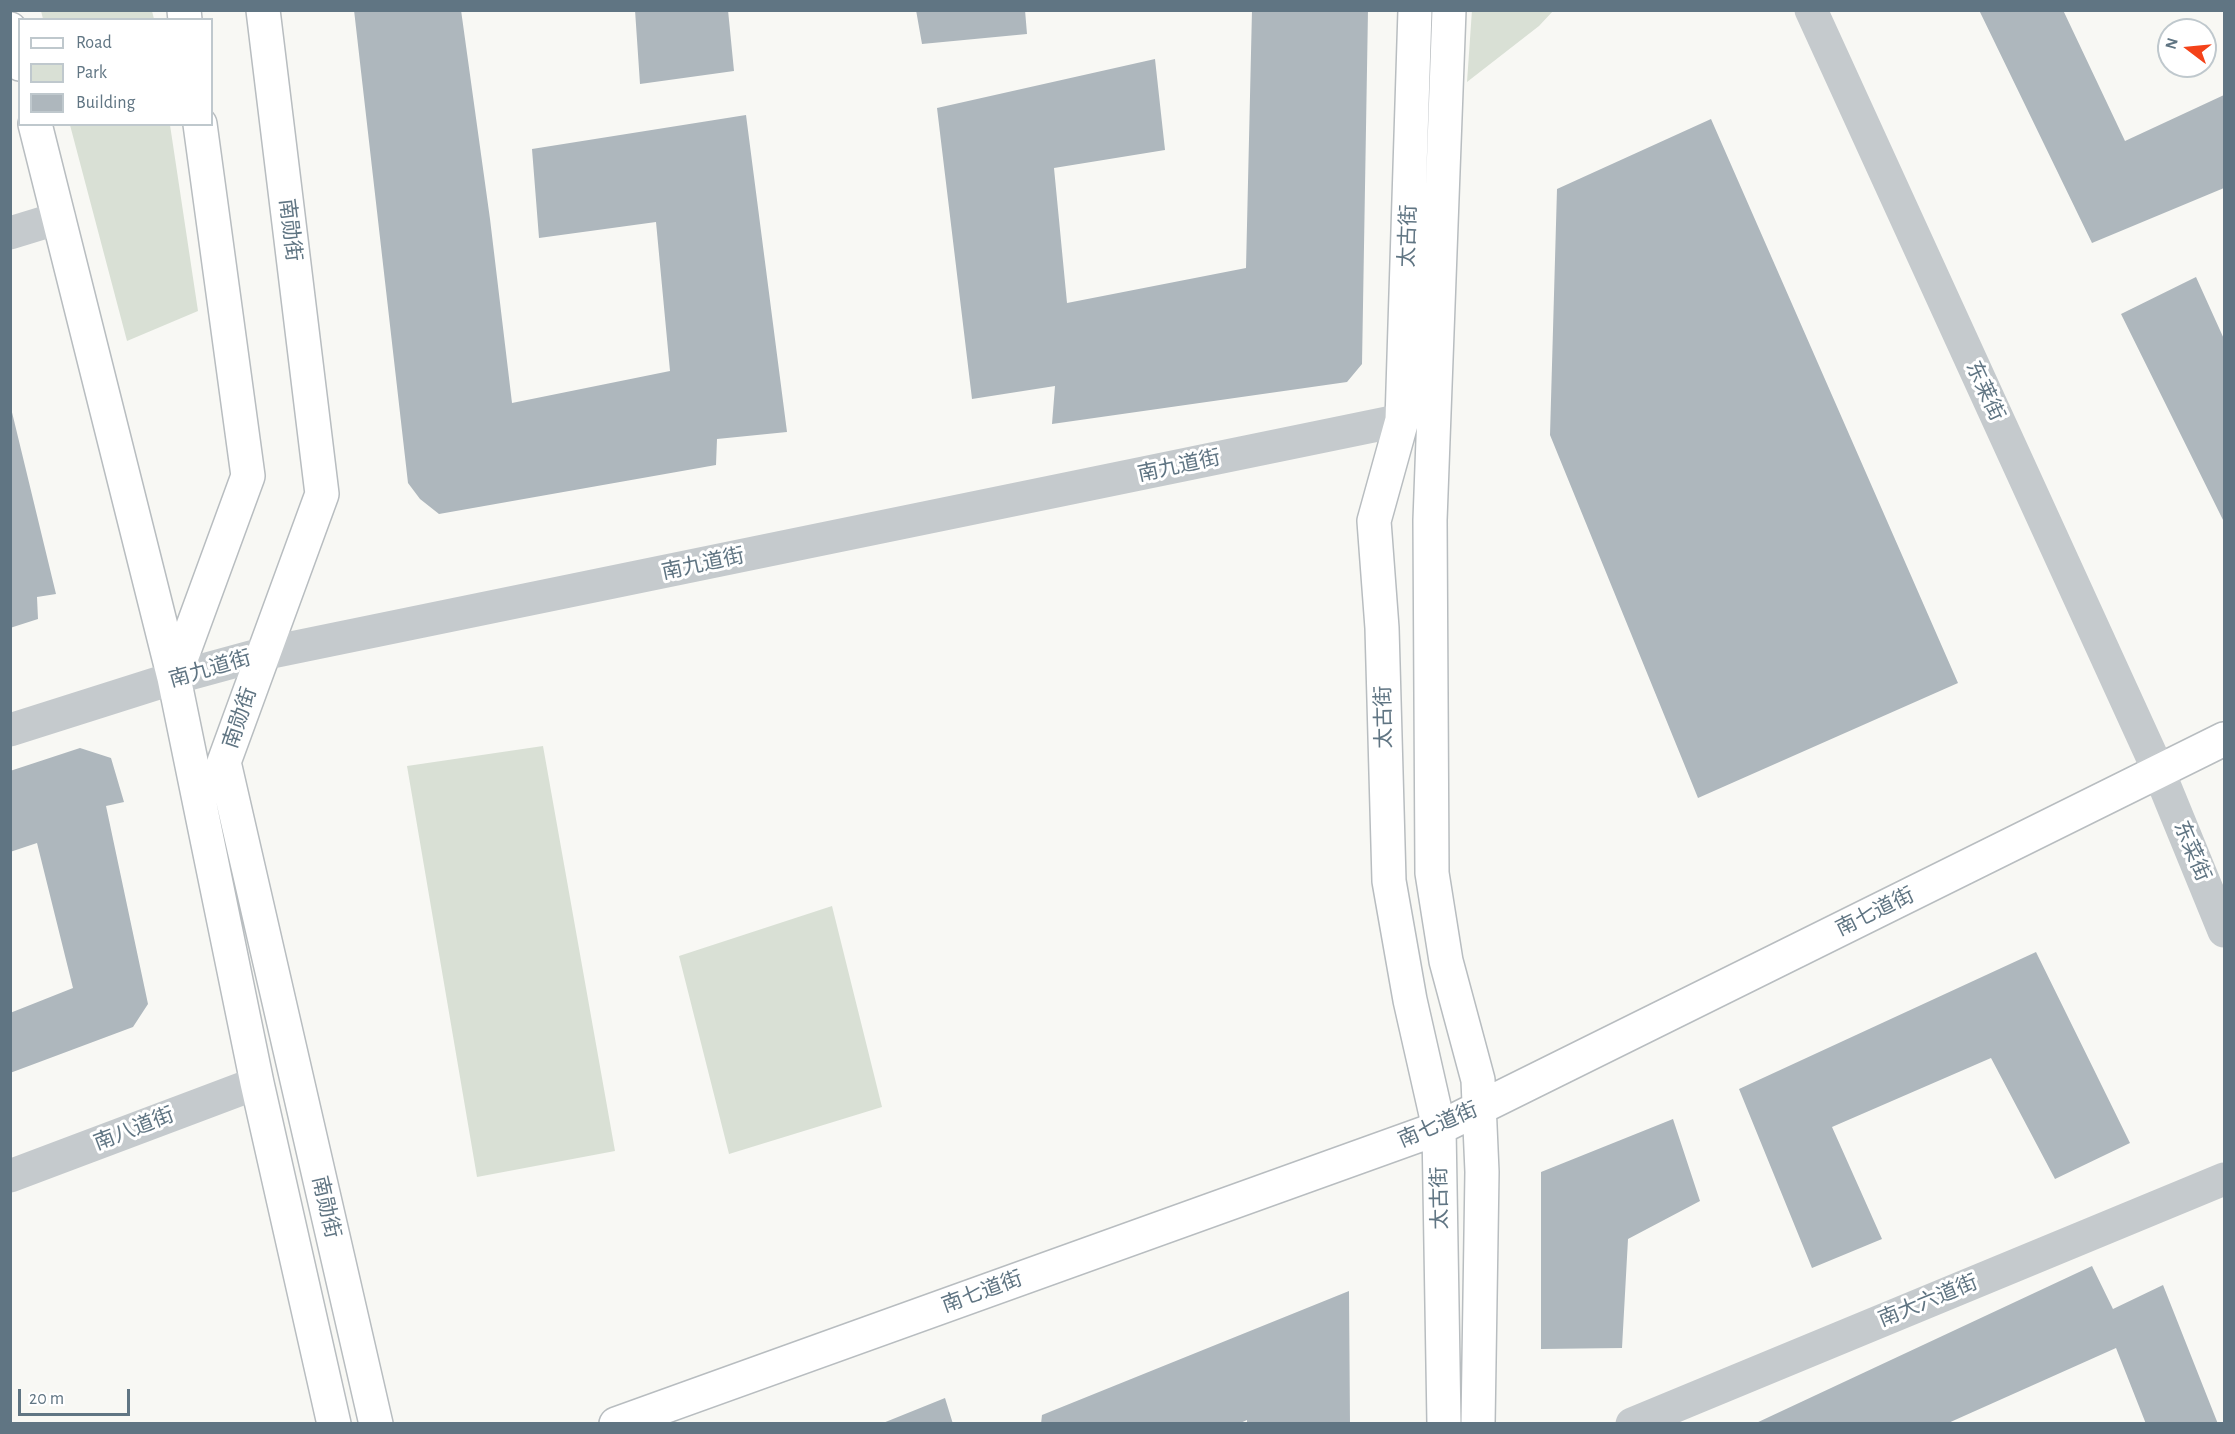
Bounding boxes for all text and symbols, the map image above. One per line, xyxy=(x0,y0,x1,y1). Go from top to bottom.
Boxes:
legend xyxy=(18,18,213,126)
north arrow xyxy=(2157,18,2217,78)
text: Road xyxy=(76,34,112,52)
text: N xyxy=(2162,36,2181,51)
text: Park xyxy=(76,64,107,82)
text: Building xyxy=(76,94,135,112)
street label: 南勋街 xyxy=(274,197,306,263)
street label: 太古街 xyxy=(1394,204,1422,268)
street label: 东莱街 xyxy=(1960,357,2010,425)
street label: 南九道街 xyxy=(1135,445,1223,487)
street label: 南九道街 xyxy=(659,543,747,585)
street label: 南九道街 xyxy=(166,645,254,693)
street label: 南勋街 xyxy=(218,684,262,752)
street label: 太古街 xyxy=(1371,685,1397,749)
street label: 东菜街 xyxy=(2168,817,2216,885)
street label: 南七道街 xyxy=(1832,882,1918,942)
street label: 南七道街 xyxy=(1394,1097,1482,1153)
street label: 南八道街 xyxy=(90,1102,178,1156)
street label: 太古街 xyxy=(1427,1166,1453,1230)
street label: 南勋街 xyxy=(307,1173,345,1241)
street label: 南七道街 xyxy=(938,1266,1026,1318)
street label: 南大六道街 xyxy=(1875,1270,1981,1332)
scale bar xyxy=(21,1377,134,1415)
text: 20 m xyxy=(29,1390,64,1408)

